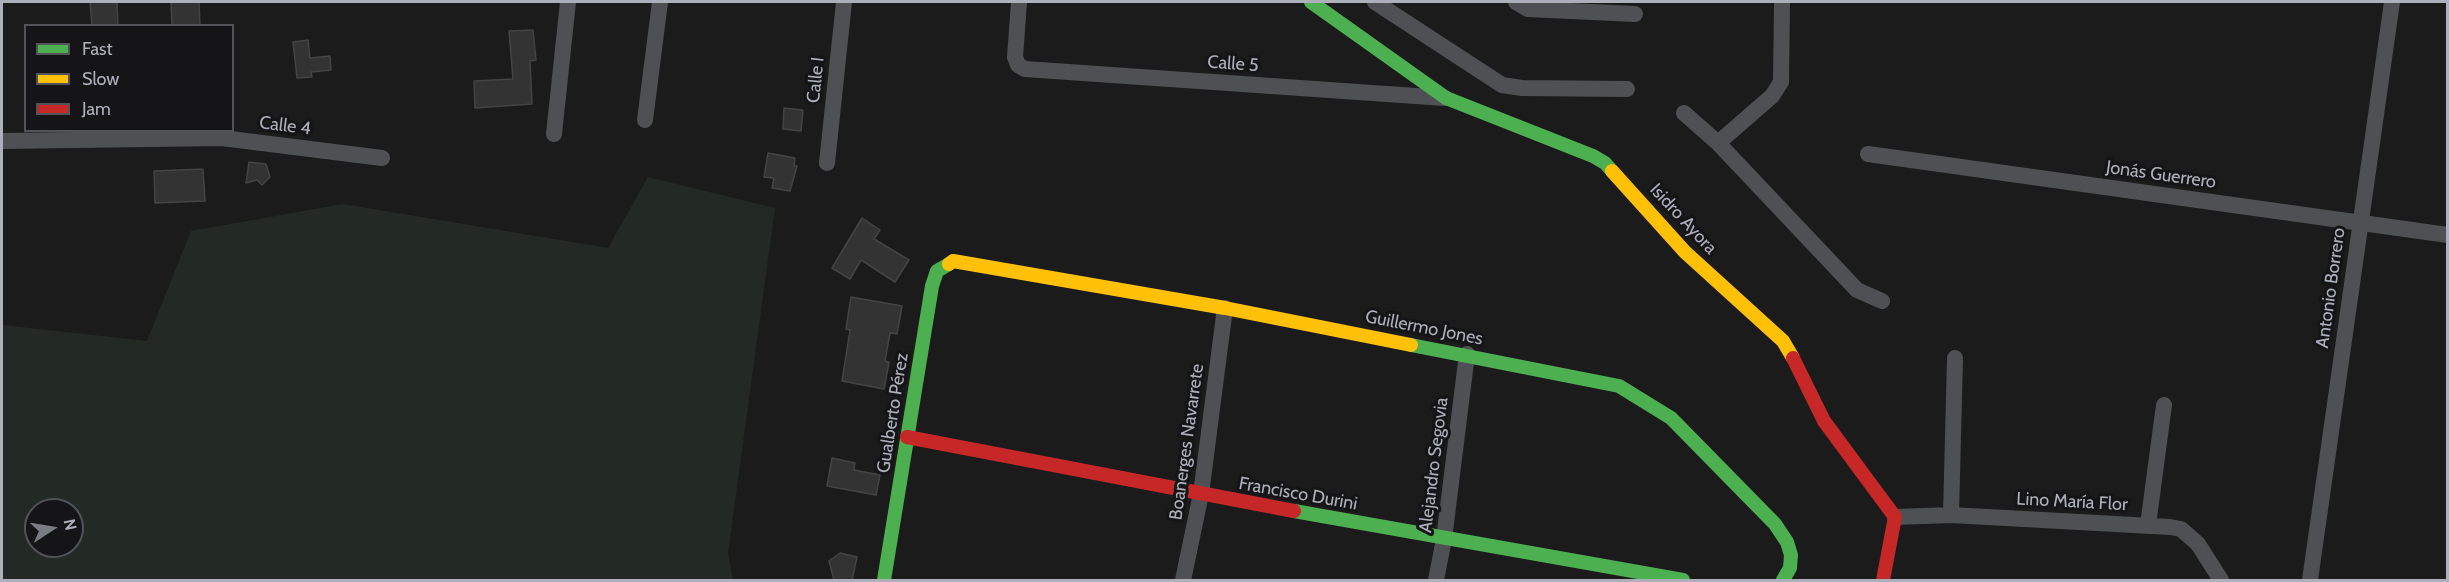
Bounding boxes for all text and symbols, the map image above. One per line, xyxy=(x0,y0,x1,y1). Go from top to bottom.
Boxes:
legend xyxy=(24,24,234,132)
text: Fast xyxy=(82,38,113,60)
street label: Calle 5 xyxy=(1207,51,1259,77)
street label: Calle I xyxy=(803,56,829,104)
text: Slow xyxy=(82,68,119,90)
text: Jam xyxy=(82,98,111,120)
street label: Calle 4 xyxy=(258,112,312,140)
street label: Jonás Guerrero xyxy=(2105,157,2217,193)
street label: Isidro Ayora xyxy=(1645,179,1721,259)
street label: Antonio Borrero xyxy=(2312,227,2350,349)
street label: Guillermo Jones xyxy=(1363,306,1485,350)
street label: Gualberto Pérez xyxy=(873,351,913,475)
street label: Boanerges Navarrete xyxy=(1165,362,1209,522)
street label: Alejandro Segovia xyxy=(1415,396,1453,534)
street label: Francisco Durini xyxy=(1237,473,1359,515)
street label: Lino María Flor xyxy=(2016,488,2128,516)
north arrow xyxy=(24,498,84,558)
text: N xyxy=(60,517,81,532)

